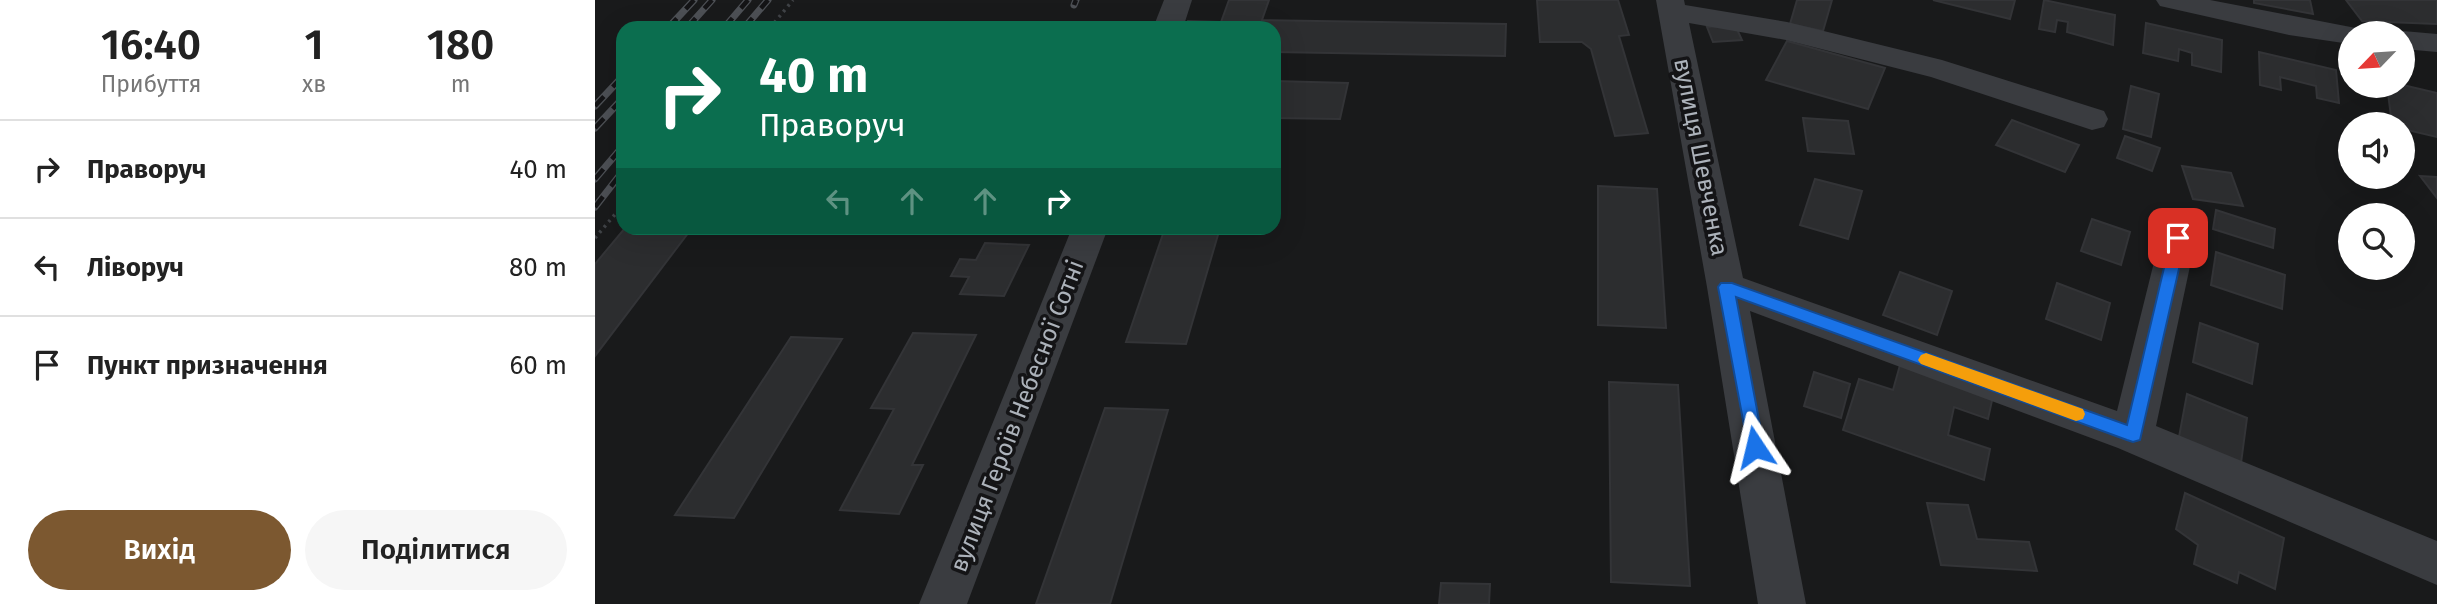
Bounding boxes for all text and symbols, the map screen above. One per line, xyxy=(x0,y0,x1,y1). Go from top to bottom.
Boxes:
text: 16:40 xyxy=(101,20,201,70)
text: 1 xyxy=(304,20,324,70)
text: 180 xyxy=(427,20,494,70)
north arrow xyxy=(2338,21,2415,98)
map controls xyxy=(2338,21,2415,280)
text: 40 m xyxy=(759,46,868,105)
icon: right xyxy=(644,49,735,140)
street label: вулиця Шевченка xyxy=(1668,56,1734,258)
text: Прибуття xyxy=(101,70,201,98)
text: хв xyxy=(302,70,326,98)
text: m xyxy=(451,70,470,98)
text: Праворуч xyxy=(759,106,906,144)
button: sound xyxy=(2338,112,2415,189)
icon: right xyxy=(28,150,66,188)
text: Праворуч xyxy=(87,154,206,185)
text: 40 m xyxy=(509,154,567,185)
icon: left xyxy=(820,182,858,220)
icon: ahead xyxy=(893,182,931,220)
icon: ahead xyxy=(966,182,1004,220)
icon: right xyxy=(1039,182,1077,220)
button: search xyxy=(2338,203,2415,280)
pin xyxy=(2148,208,2208,268)
icon: arrive xyxy=(2159,219,2197,257)
icon: left xyxy=(28,248,66,286)
text: Ліворуч xyxy=(87,252,184,283)
text: 80 m xyxy=(509,252,567,283)
street label: вулиця Героїв Небесної Сотні xyxy=(944,256,1090,576)
icon: arrive xyxy=(28,346,66,384)
text: Пункт призначення xyxy=(87,350,328,381)
text: 60 m xyxy=(509,350,567,381)
position arrow xyxy=(1718,410,1792,484)
button: Вихід xyxy=(28,510,291,590)
button: Поділитися xyxy=(305,510,567,590)

